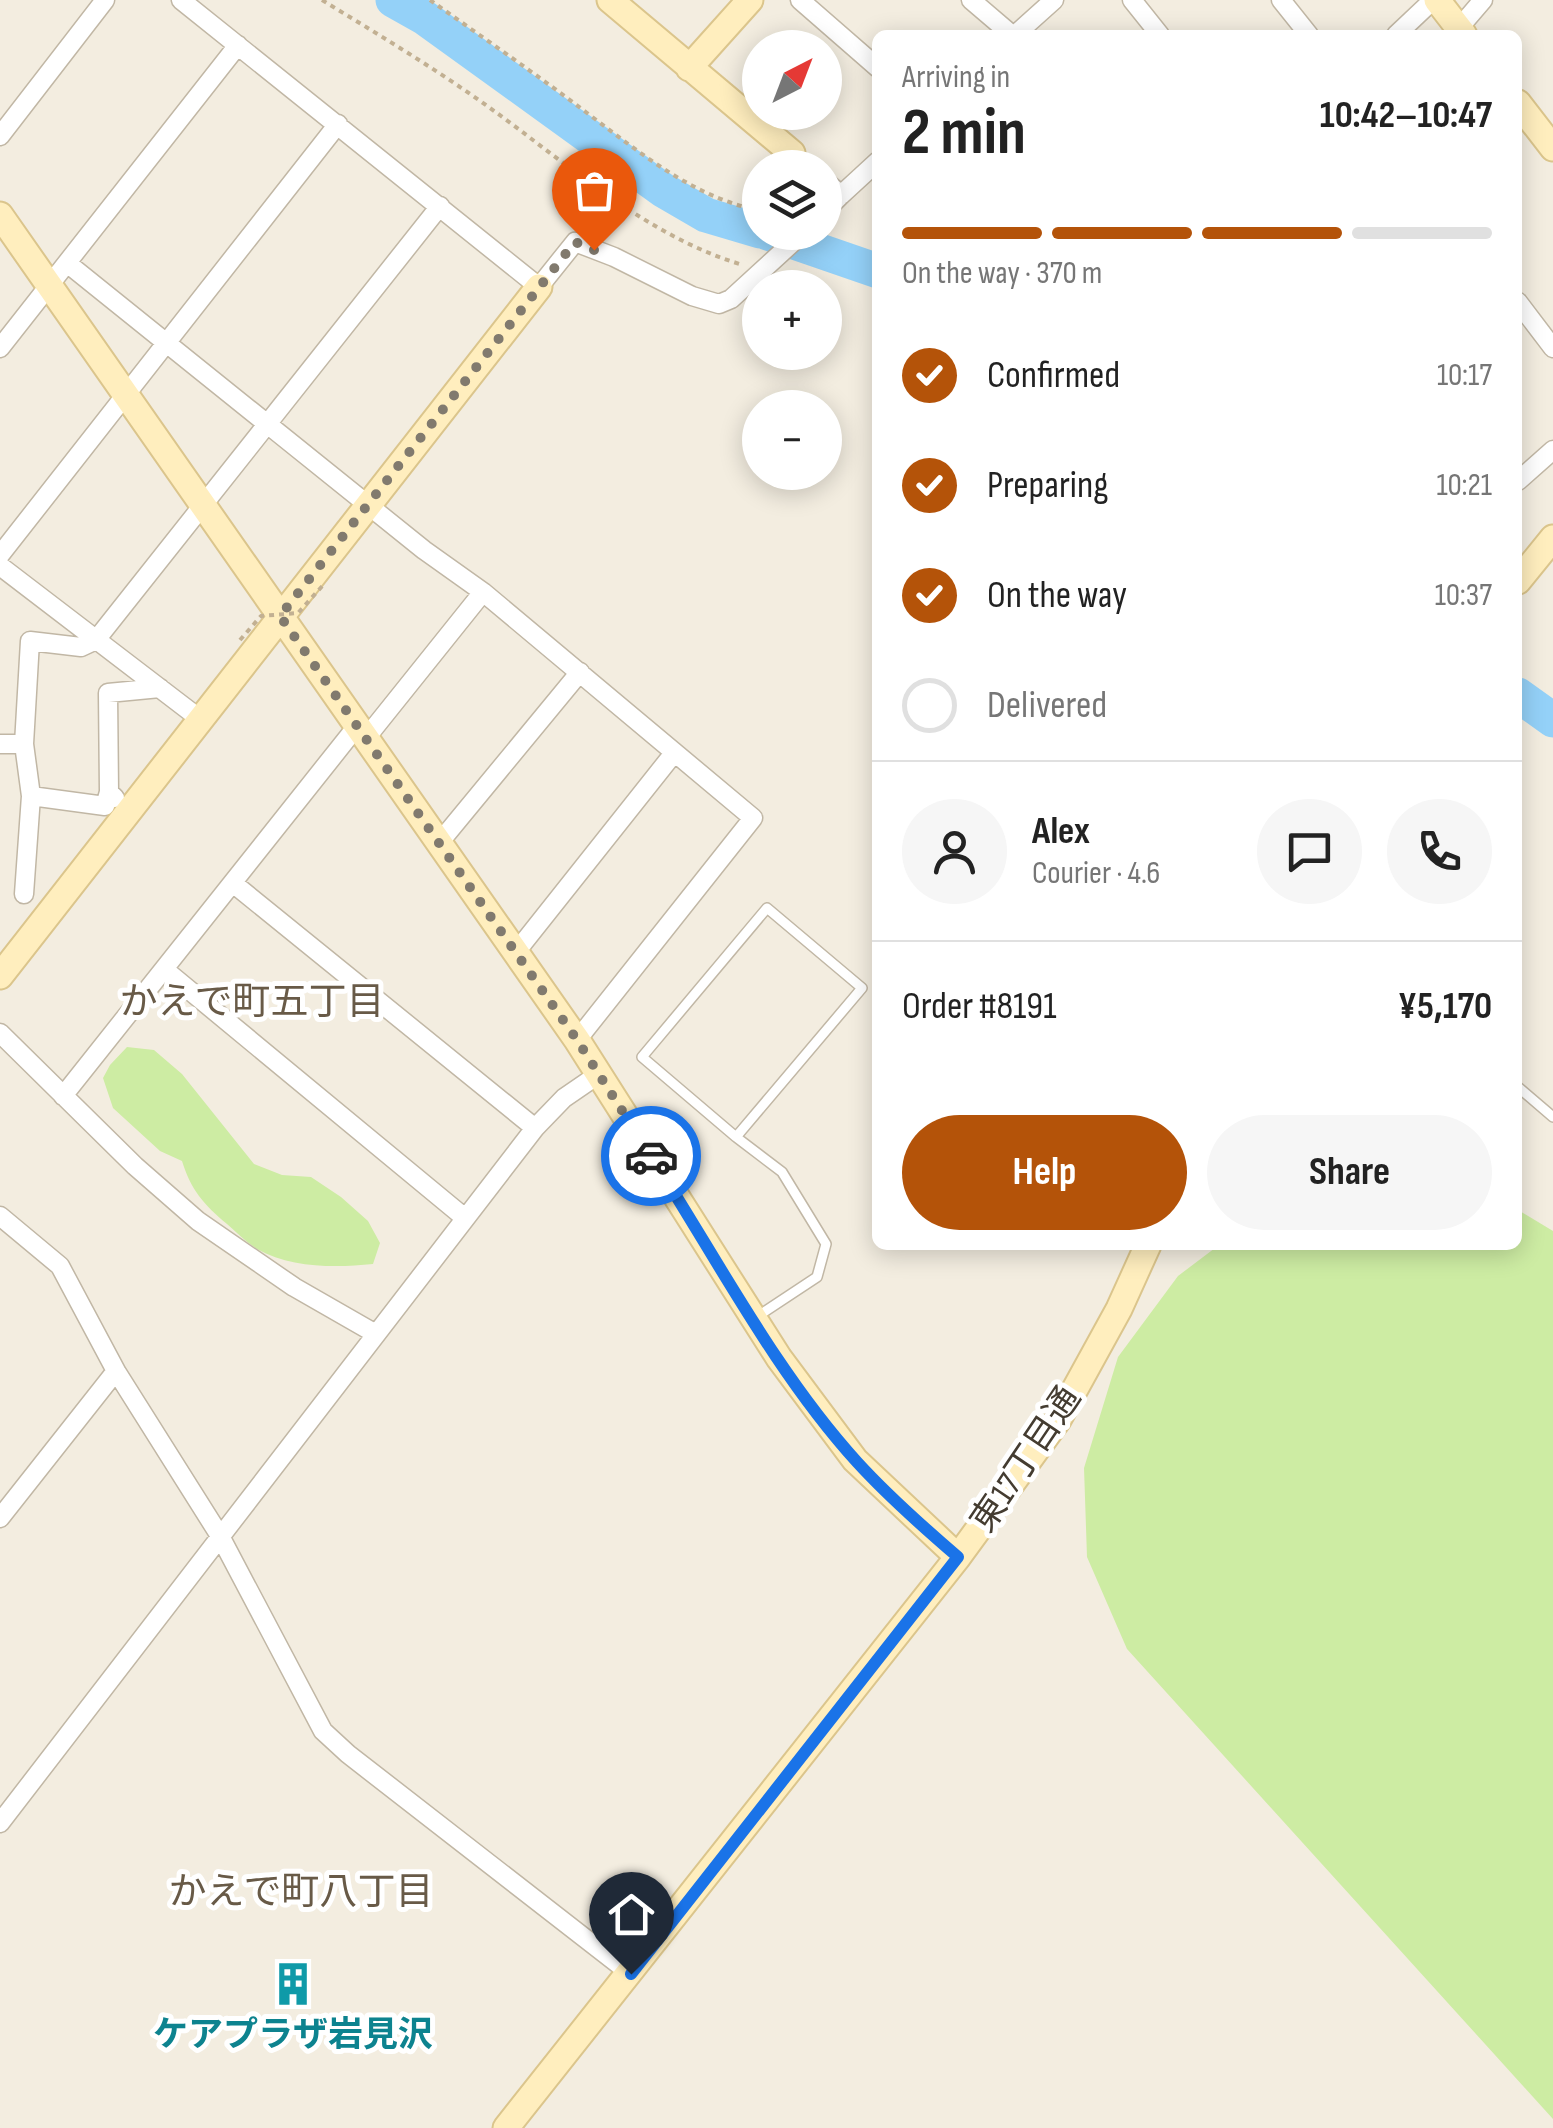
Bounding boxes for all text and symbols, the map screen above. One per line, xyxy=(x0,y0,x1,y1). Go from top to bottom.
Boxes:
north arrow xyxy=(742,30,842,130)
map controls xyxy=(742,30,842,490)
text: Arriving in xyxy=(902,58,1010,97)
text: 10:42–10:47 xyxy=(1320,93,1492,138)
text: 2 min xyxy=(902,95,1026,173)
pin xyxy=(552,148,637,251)
button: layers xyxy=(742,150,842,250)
icon: bag xyxy=(567,163,622,218)
text: On the way · 370 m xyxy=(902,254,1102,293)
button: + xyxy=(742,270,842,370)
icon: check xyxy=(902,348,957,403)
text: Confirmed xyxy=(987,353,1120,398)
text: 10:17 xyxy=(1437,356,1492,395)
button: − xyxy=(742,390,842,490)
icon: check xyxy=(902,458,957,513)
text: Preparing xyxy=(987,463,1108,508)
text: 10:21 xyxy=(1436,466,1492,505)
icon: check xyxy=(902,568,957,623)
text: On the way xyxy=(987,573,1127,618)
text: 10:37 xyxy=(1435,576,1492,615)
text: Delivered xyxy=(987,683,1107,728)
button: person xyxy=(902,799,1007,904)
button: chat xyxy=(1257,799,1362,904)
button: phone xyxy=(1387,799,1492,904)
text: Alex xyxy=(1032,809,1090,854)
text: Courier · 4.6 xyxy=(1032,854,1160,893)
district label: かえで町五丁目 xyxy=(120,980,384,1025)
text: Order #8191 xyxy=(902,984,1056,1029)
text: ¥5,170 xyxy=(1398,984,1492,1029)
courier xyxy=(601,1106,701,1206)
button: Help xyxy=(902,1115,1187,1230)
button: Share xyxy=(1207,1115,1492,1230)
icon: car xyxy=(624,1129,679,1184)
street label: 東17丁目通 xyxy=(962,1379,1091,1541)
district label: かえで町八丁目 xyxy=(169,1870,433,1915)
pin xyxy=(589,1872,674,1975)
icon: home xyxy=(604,1887,659,1942)
building icon: ケアプラザ岩見沢 xyxy=(269,1960,317,2008)
place label: ケアプラザ岩見沢 xyxy=(153,2014,433,2057)

